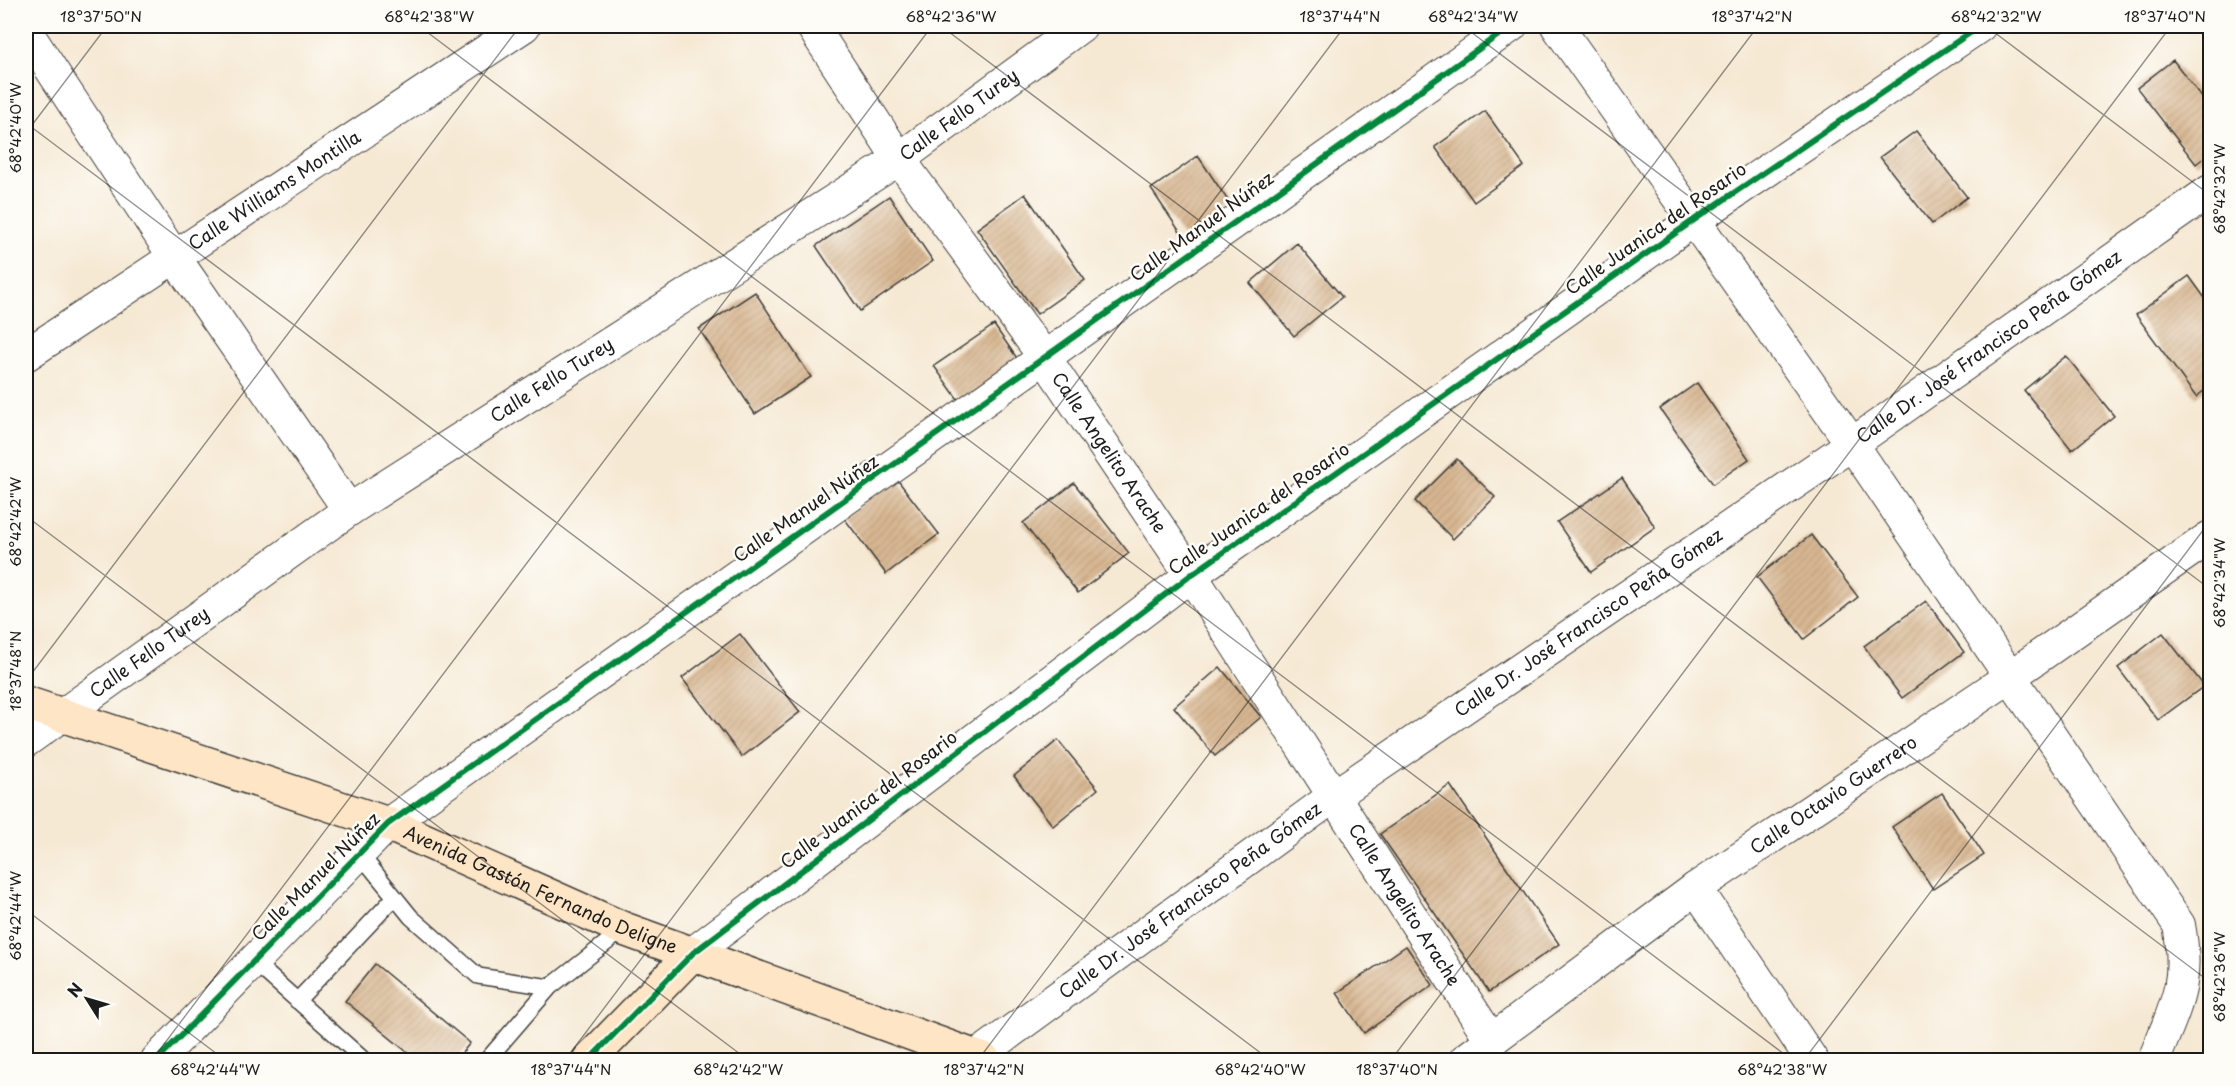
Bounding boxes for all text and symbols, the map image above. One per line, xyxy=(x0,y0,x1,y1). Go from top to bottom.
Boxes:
text: 18°37'50"N xyxy=(60,4,142,27)
text: 68°42'38"W xyxy=(384,4,475,27)
text: 68°42'36"W xyxy=(905,4,997,27)
text: 18°37'44"N xyxy=(1299,4,1381,27)
text: 68°42'34"W xyxy=(1428,4,1519,27)
text: 18°37'42"N xyxy=(1711,4,1793,27)
text: 68°42'32"W xyxy=(1951,4,2042,27)
text: 18°37'40"N xyxy=(2124,4,2206,27)
street label: Calle Fello Turey xyxy=(893,61,1023,167)
text: 68°42'40"W xyxy=(3,82,26,174)
street label: Calle Williams Montilla xyxy=(182,122,366,256)
text: 68°42'32"W xyxy=(2207,143,2230,234)
street label: Calle Juanica del Rosario xyxy=(1559,155,1751,301)
street label: Calle Manuel Núñez xyxy=(1123,164,1279,287)
street label: Calle Dr. José Francisco Peña Gómez xyxy=(1850,243,2127,449)
street label: Calle Fello Turey xyxy=(484,330,618,429)
street label: Calle Angelito Arache xyxy=(1046,366,1174,538)
street label: Calle Juanica del Rosario xyxy=(1162,435,1354,581)
street label: Calle Manuel Núñez xyxy=(727,447,884,568)
text: 68°42'42"W xyxy=(3,476,26,567)
street label: Calle Dr. José Francisco Peña Gómez xyxy=(1448,520,1728,723)
text: 68°42'34"W xyxy=(2207,537,2230,628)
street label: Calle Fello Turey xyxy=(83,599,214,704)
text: 18°37'48"N xyxy=(3,631,26,711)
street label: Calle Juanica del Rosario xyxy=(774,723,962,875)
street label: Calle Octavio Guerrero xyxy=(1744,728,1922,860)
street label: Calle Dr. José Francisco Peña Gómez xyxy=(1052,794,1327,1005)
street label: Calle Manuel Núñez xyxy=(244,805,386,946)
street label: Calle Angelito Arache xyxy=(1343,817,1468,991)
street label: Avenida Gastón Fernando Deligne xyxy=(400,818,682,959)
text: 68°42'44"W xyxy=(3,870,26,961)
text: 68°42'36"W xyxy=(2207,931,2230,1023)
north arrow xyxy=(57,969,117,1029)
text: N xyxy=(61,977,88,1002)
text: 68°42'44"W xyxy=(170,1057,261,1080)
text: 18°37'44"N xyxy=(530,1057,612,1080)
text: 68°42'42"W xyxy=(693,1057,784,1080)
text: 18°37'42"N xyxy=(943,1057,1025,1080)
text: 68°42'40"W xyxy=(1214,1057,1306,1080)
text: 18°37'40"N xyxy=(1356,1057,1438,1080)
text: 68°42'38"W xyxy=(1737,1057,1828,1080)

